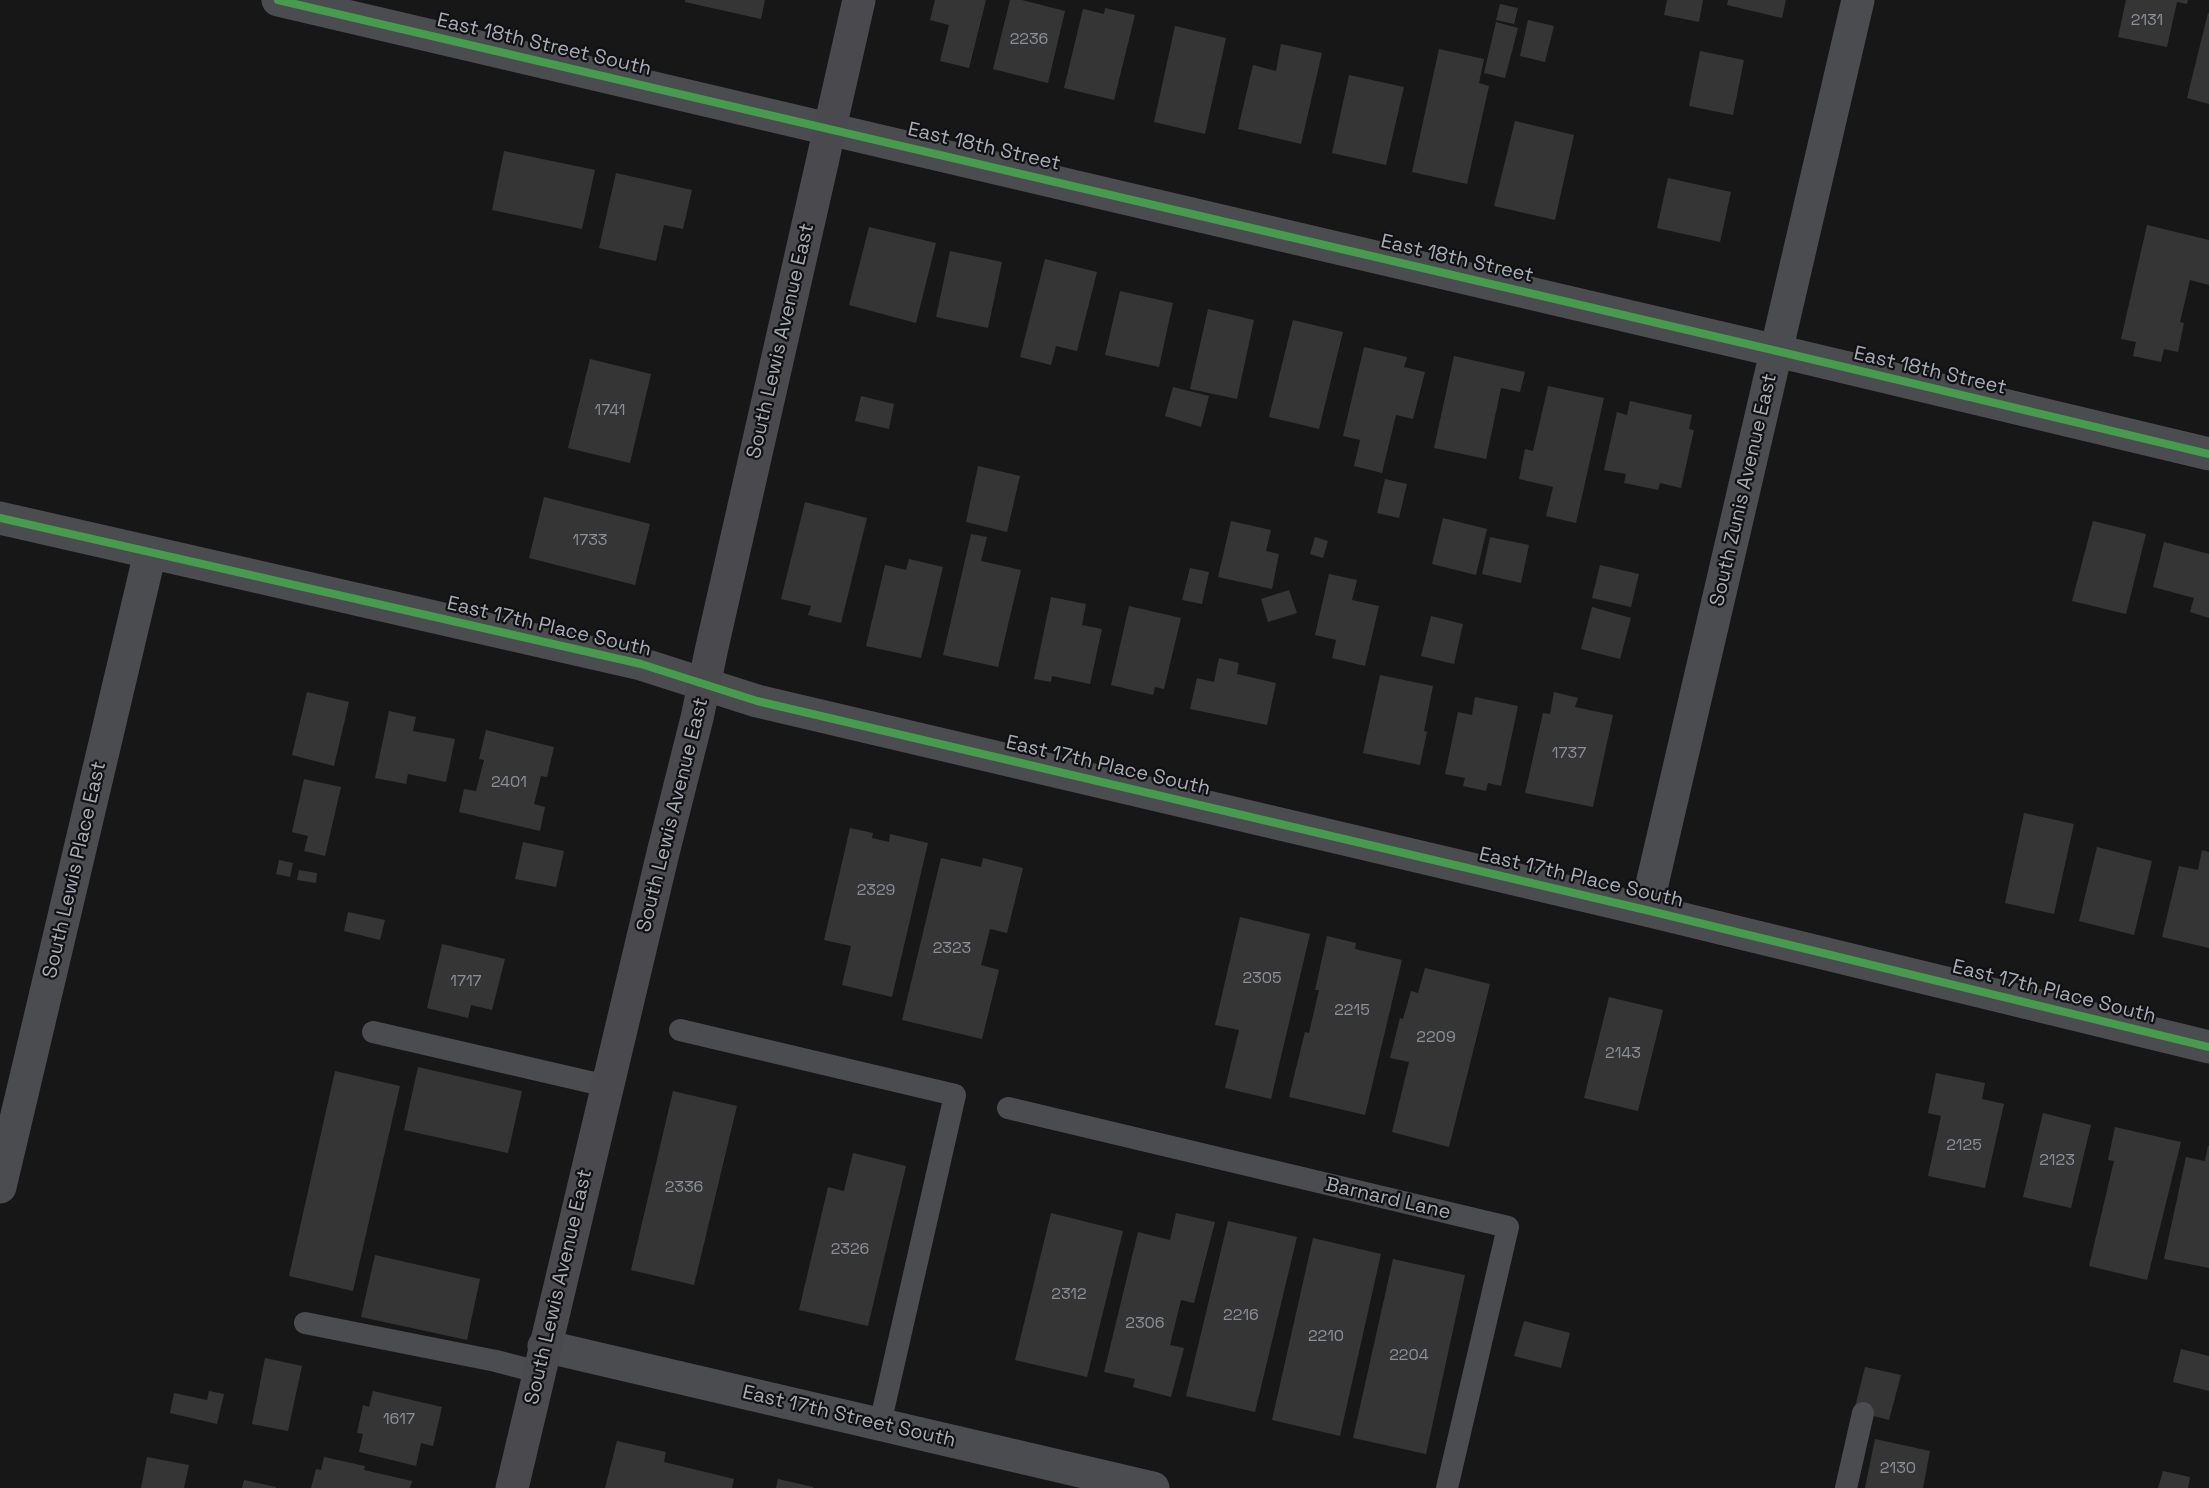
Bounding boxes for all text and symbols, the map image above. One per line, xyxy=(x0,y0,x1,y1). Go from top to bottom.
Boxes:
street label: East 18th Street South xyxy=(434,9,654,81)
house number: 2131 xyxy=(2131,11,2163,31)
house number: 2236 xyxy=(1010,30,1048,50)
street label: East 18th Street xyxy=(905,118,1063,176)
street label: South Lewis Avenue East xyxy=(742,221,820,461)
street label: East 18th Street xyxy=(1378,230,1536,288)
street label: East 18th Street xyxy=(1851,342,2009,400)
street label: South Zunis Avenue East xyxy=(1706,371,1782,609)
house number: 1741 xyxy=(594,401,626,421)
house number: 1733 xyxy=(572,531,608,551)
street label: East 17th Place South xyxy=(444,592,654,662)
street label: South Lewis Avenue East xyxy=(632,695,714,935)
street label: East 17th Place South xyxy=(1003,731,1213,801)
house number: 1737 xyxy=(1552,744,1586,764)
street label: South Lewis Place East xyxy=(38,759,112,981)
house number: 2401 xyxy=(491,773,527,793)
street label: East 17th Place South xyxy=(1476,843,1686,913)
house number: 2329 xyxy=(857,881,895,901)
house number: 2323 xyxy=(933,939,971,959)
street label: East 17th Place South xyxy=(1950,955,2158,1029)
house number: 2305 xyxy=(1242,969,1282,989)
house number: 1717 xyxy=(450,972,482,992)
house number: 2215 xyxy=(1334,1001,1370,1021)
house number: 2209 xyxy=(1416,1028,1456,1048)
house number: 2143 xyxy=(1605,1044,1641,1064)
house number: 2125 xyxy=(1946,1136,1982,1156)
house number: 2123 xyxy=(2039,1151,2075,1171)
street label: South Lewis Avenue East xyxy=(520,1167,598,1407)
street label: Barnard Lane xyxy=(1323,1173,1453,1225)
house number: 2336 xyxy=(665,1178,703,1198)
house number: 2326 xyxy=(831,1240,869,1260)
house number: 2312 xyxy=(1051,1285,1087,1305)
house number: 2216 xyxy=(1223,1306,1259,1326)
house number: 2306 xyxy=(1125,1314,1165,1334)
house number: 2210 xyxy=(1308,1327,1344,1347)
house number: 2204 xyxy=(1389,1346,1429,1366)
street label: East 17th Street South xyxy=(740,1381,958,1453)
house number: 1617 xyxy=(383,1410,415,1430)
house number: 2130 xyxy=(1880,1459,1916,1479)

